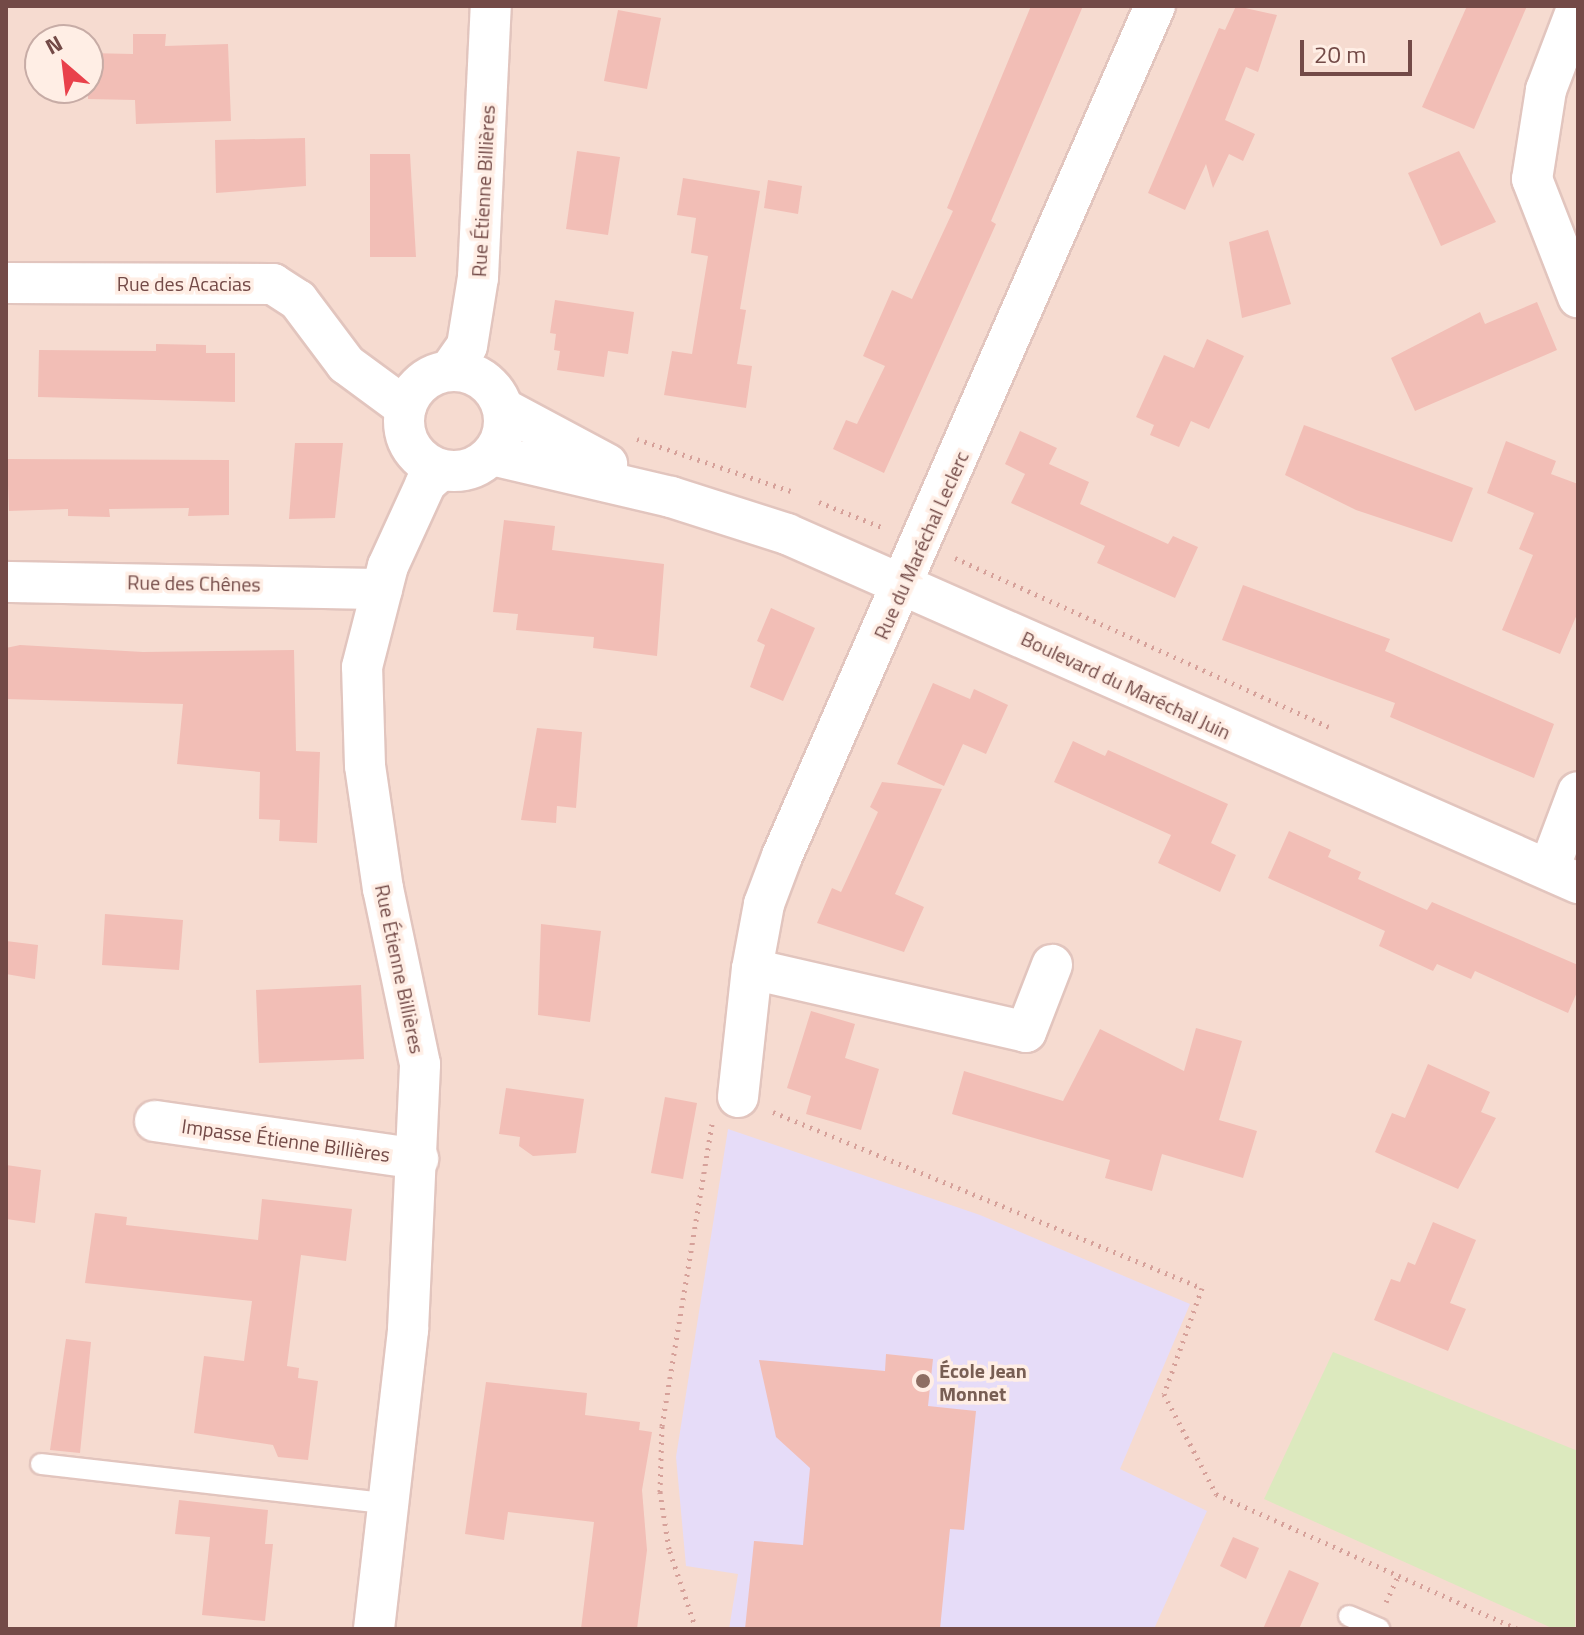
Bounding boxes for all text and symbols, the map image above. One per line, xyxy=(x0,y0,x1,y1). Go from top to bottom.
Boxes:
north arrow xyxy=(24,24,104,104)
scale bar xyxy=(1304,24,1416,74)
text: N xyxy=(39,26,68,63)
text: 20 m xyxy=(1314,36,1366,72)
street label: Rue Étienne Billières xyxy=(467,104,499,278)
street label: Rue des Acacias xyxy=(117,271,251,295)
street label: Rue du Maréchal Leclerc xyxy=(869,447,973,643)
street label: Rue des Chênes xyxy=(127,570,261,596)
street label: Boulevard du Maréchal Juin xyxy=(1017,626,1235,744)
street label: Rue Étienne Billières xyxy=(370,882,430,1056)
street label: Impasse Étienne Billières xyxy=(180,1113,392,1167)
place label: École Jean Monnet xyxy=(939,1358,1027,1405)
marker: École Jean Monnet xyxy=(914,1372,932,1390)

